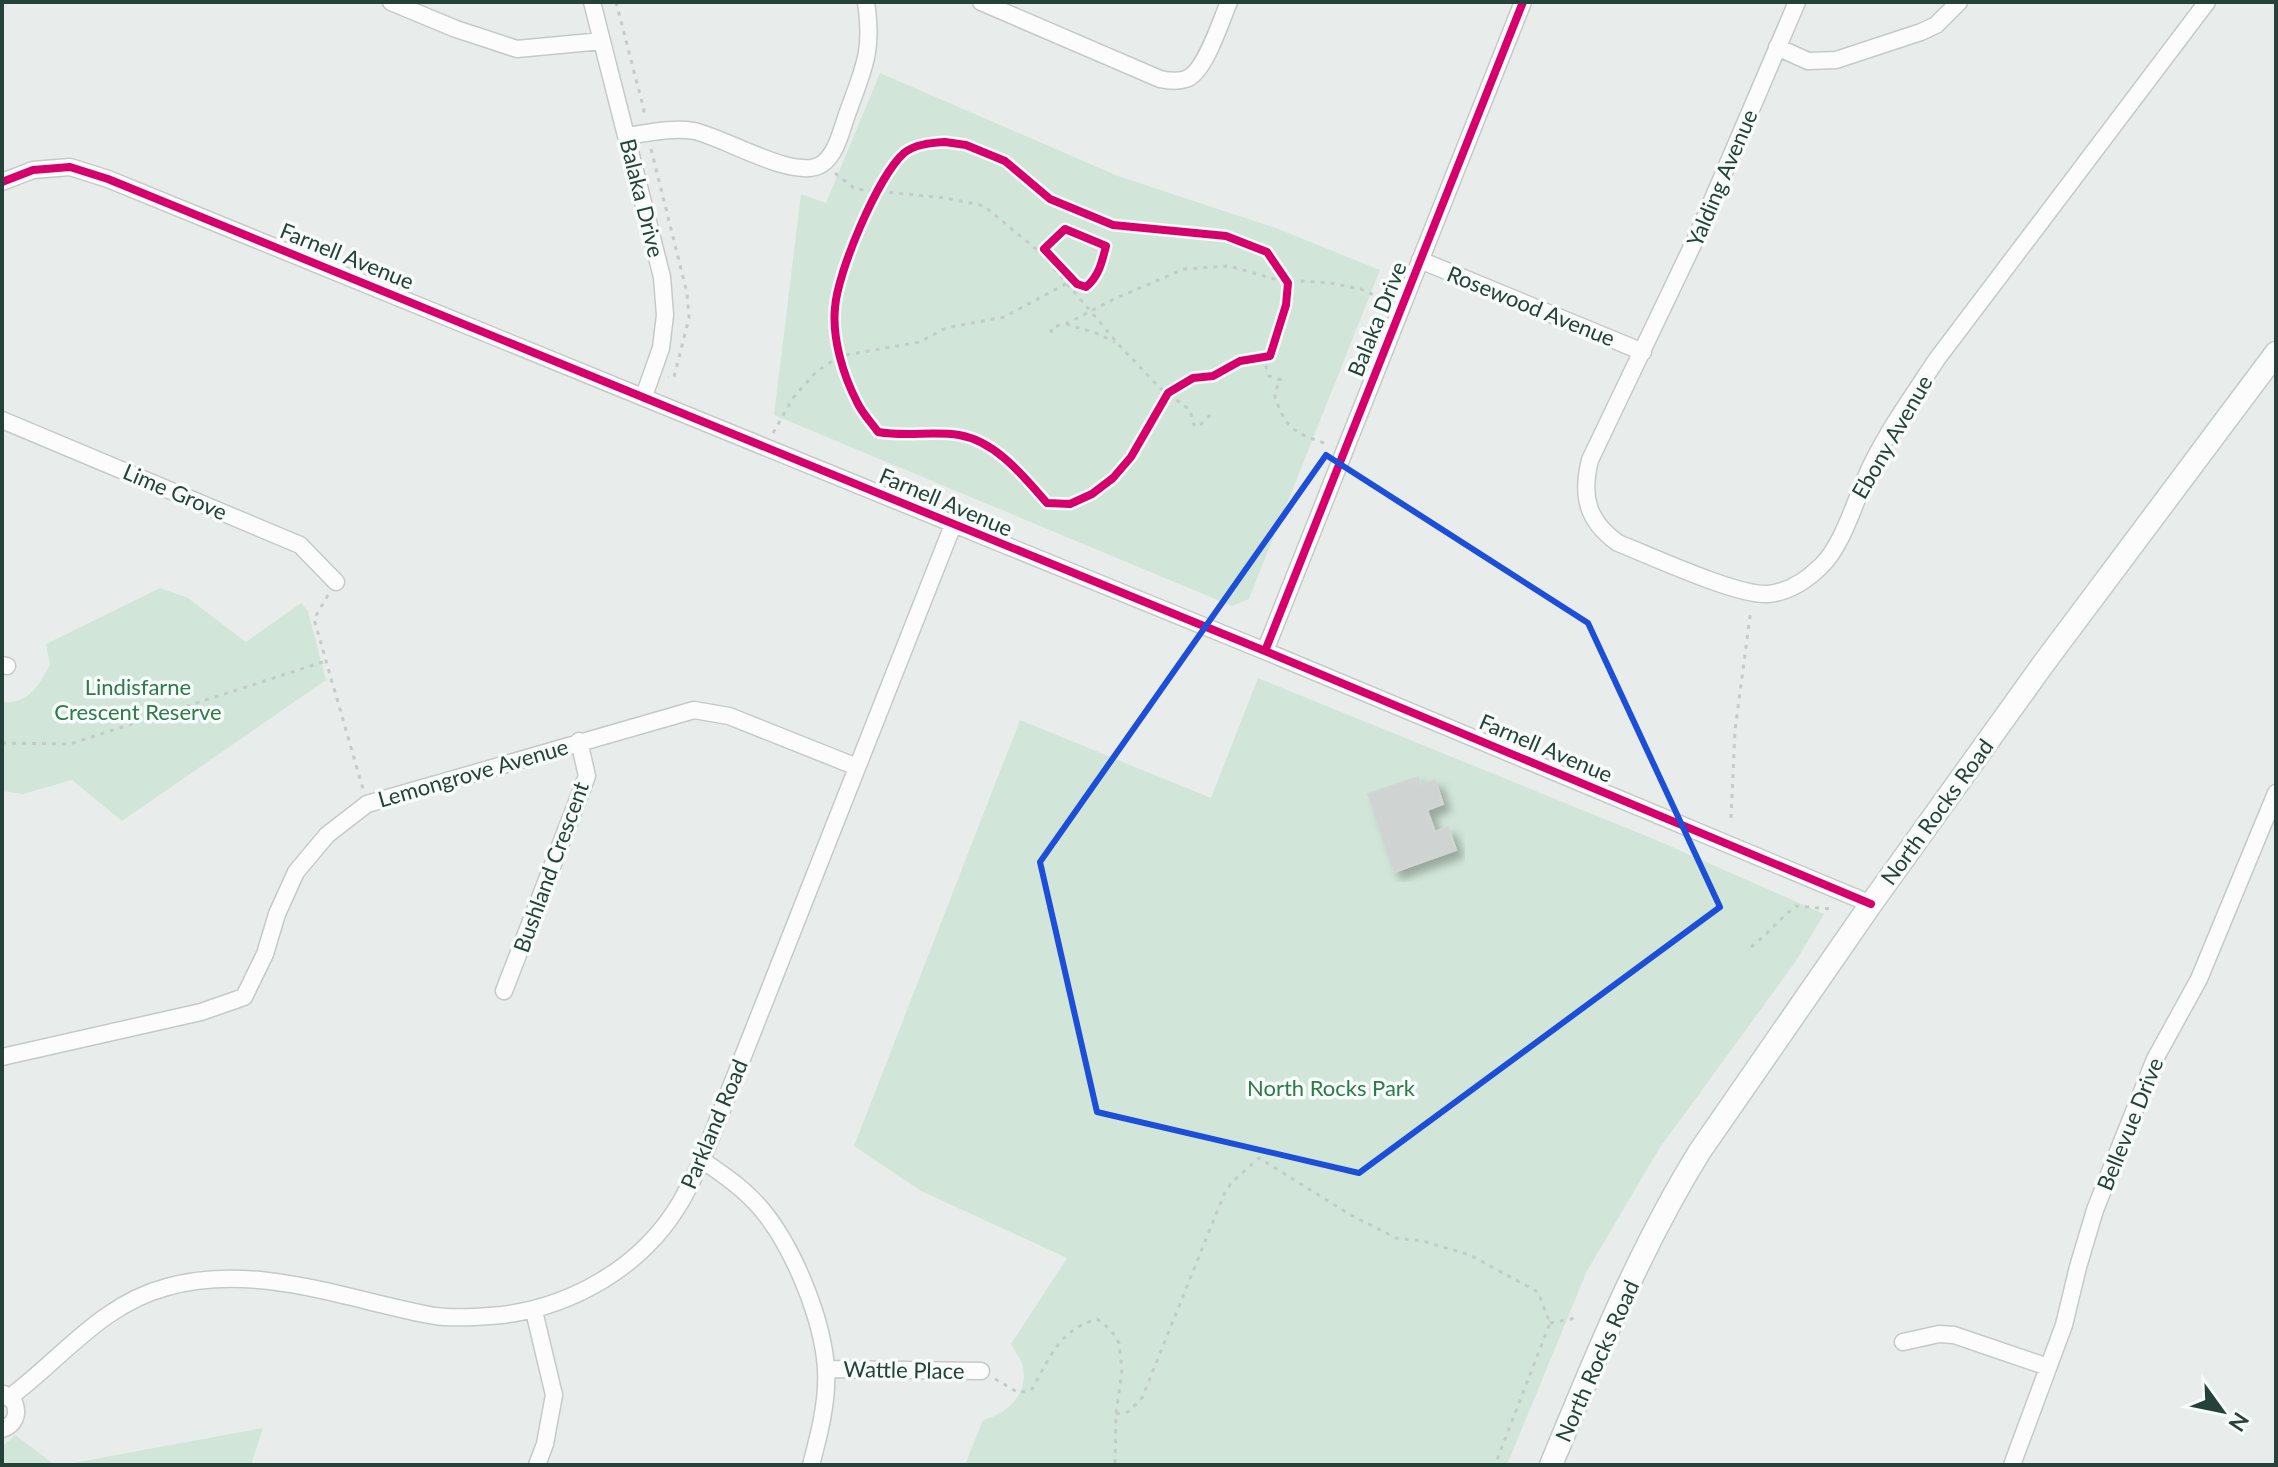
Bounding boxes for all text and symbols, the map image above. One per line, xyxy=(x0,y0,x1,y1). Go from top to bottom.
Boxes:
street label: Yalding Avenue xyxy=(1681,105,1763,250)
street label: Balaka Drive xyxy=(615,136,670,260)
street label: Farnell Avenue xyxy=(276,216,418,295)
street label: Balaka Drive xyxy=(1341,258,1412,380)
street label: Rosewood Avenue xyxy=(1443,260,1619,352)
street label: Ebony Avenue xyxy=(1845,370,1938,503)
street label: Lime Grove xyxy=(119,458,231,525)
street label: Farnell Avenue xyxy=(876,461,1017,542)
park label: Lindisfarne Crescent Reserve xyxy=(54,673,222,725)
street label: Farnell Avenue xyxy=(1476,707,1617,788)
street label: Lemongrove Avenue xyxy=(375,732,571,813)
street label: North Rocks Road xyxy=(1875,733,1999,890)
street label: Bushland Crescent xyxy=(507,778,594,956)
street label: Bellevue Drive xyxy=(2091,1054,2168,1194)
street label: Parkland Road xyxy=(674,1055,753,1193)
park label: North Rocks Park xyxy=(1247,1074,1416,1101)
street label: North Rocks Road xyxy=(1549,1276,1644,1446)
street label: Wattle Place xyxy=(843,1355,965,1384)
north arrow xyxy=(2182,1371,2262,1451)
text: N xyxy=(2223,1408,2255,1437)

